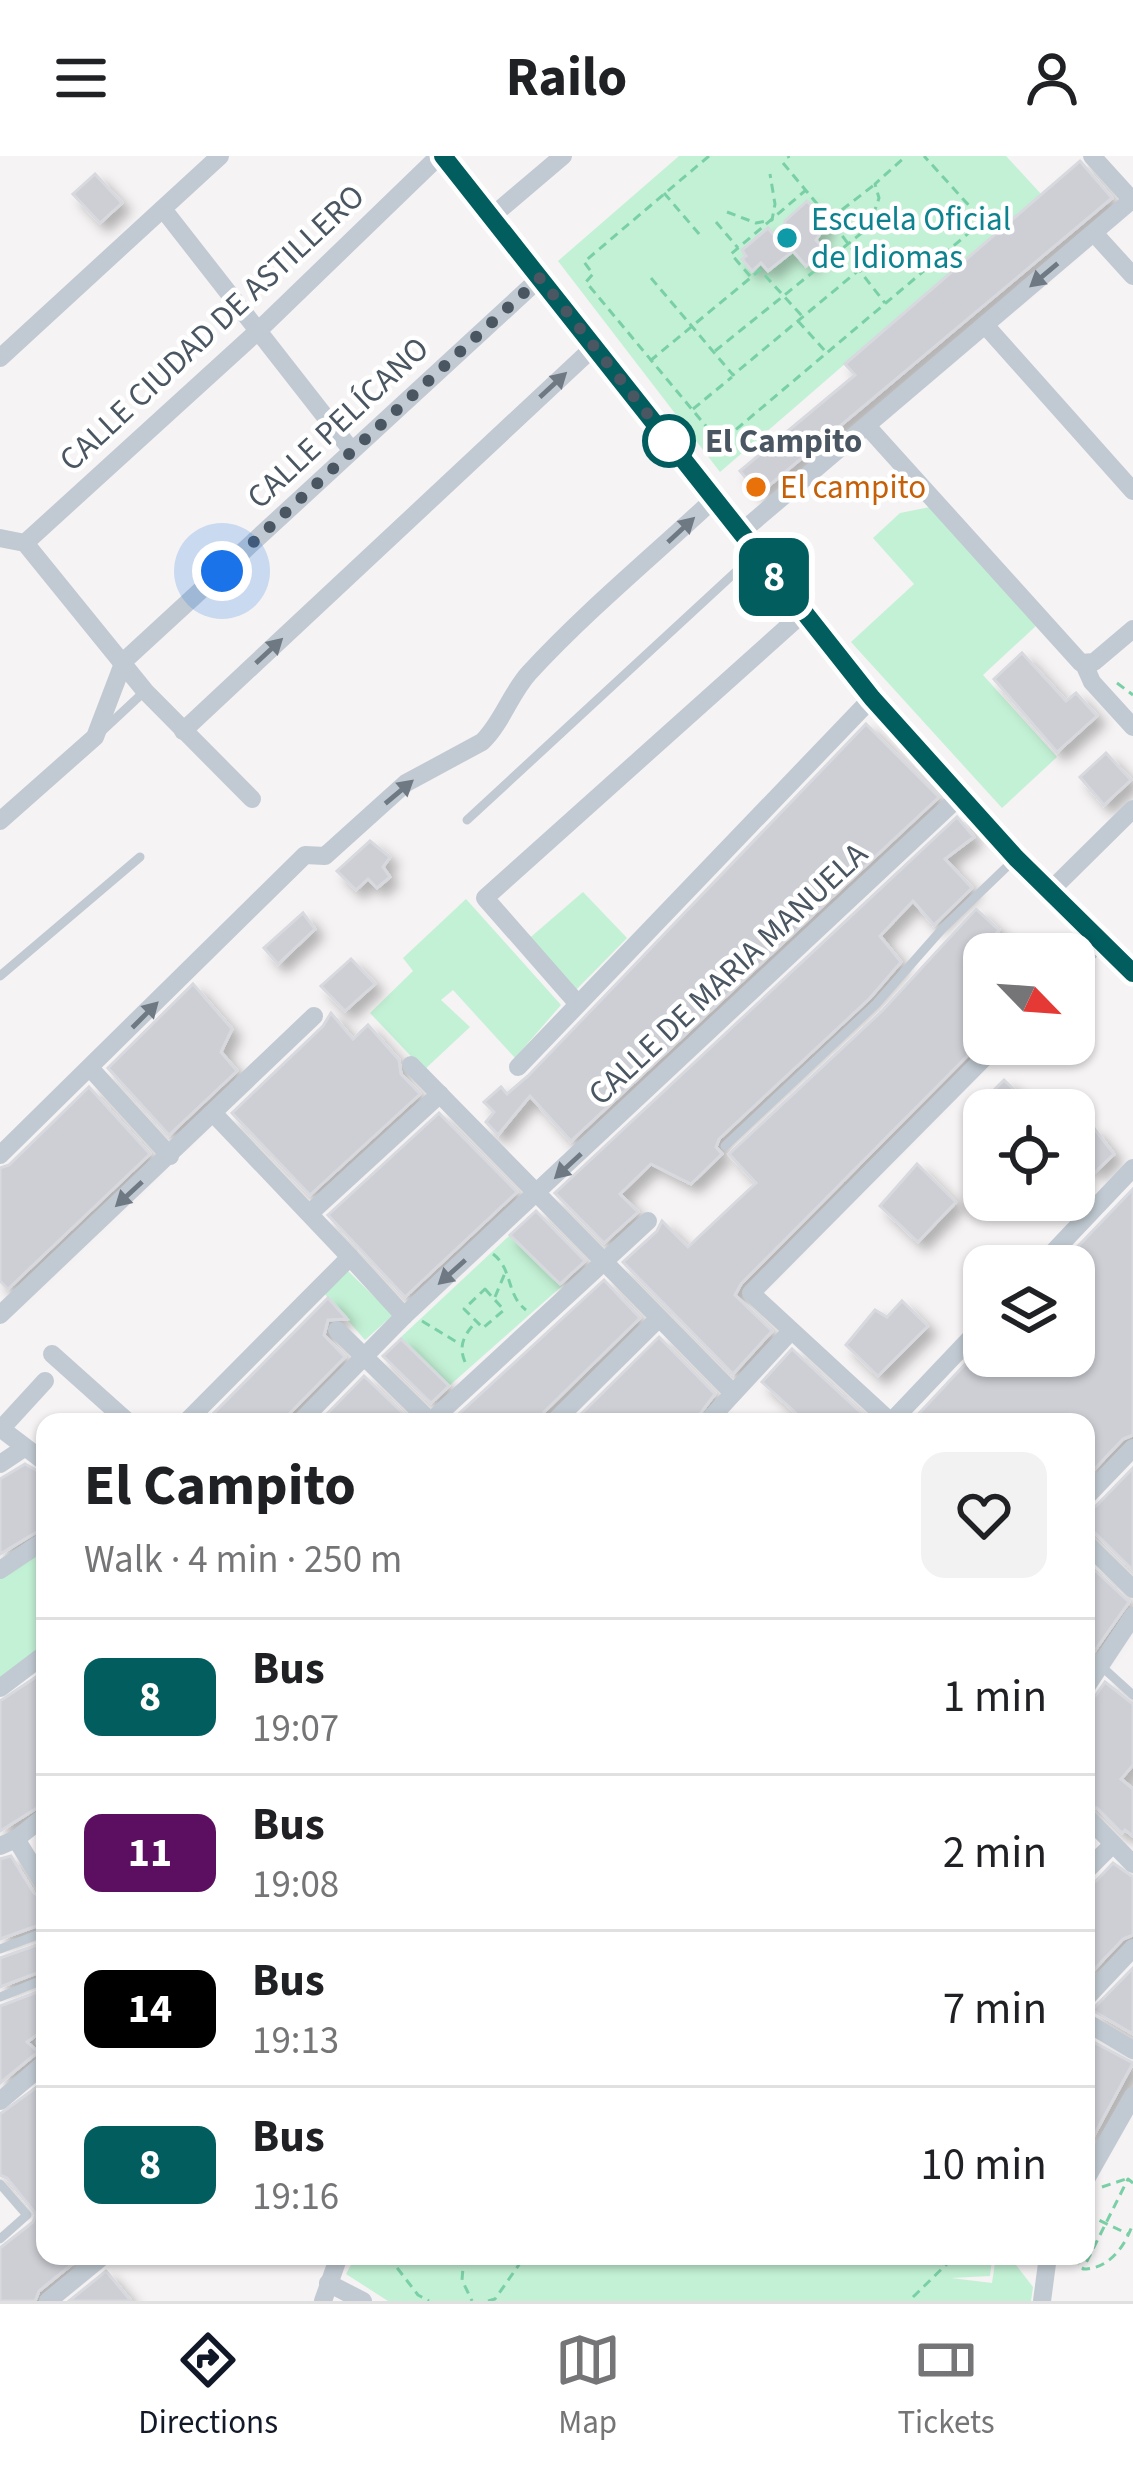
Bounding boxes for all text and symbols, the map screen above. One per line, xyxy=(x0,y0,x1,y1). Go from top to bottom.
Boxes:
text: Railo xyxy=(506,40,627,117)
icon: menu xyxy=(48,45,114,111)
icon: person xyxy=(1019,45,1085,111)
street label: CALLE CIUDAD DE ASTILLERO xyxy=(49,174,375,482)
place label: Escuela Oficial de Idiomas xyxy=(811,196,1011,281)
marker: Escuela Oficial de Idiomas xyxy=(774,225,800,251)
one-way arrow xyxy=(1029,262,1059,288)
street label: CALLE PELÍCANO xyxy=(237,326,439,520)
one-way arrow xyxy=(539,371,568,399)
marker: El Campito xyxy=(644,416,694,466)
place label: El Campito xyxy=(705,418,862,465)
place label: El campito xyxy=(780,464,926,511)
marker: El campito xyxy=(743,474,769,500)
one-way arrow xyxy=(666,517,695,545)
line badge: 8 xyxy=(735,538,813,616)
your location xyxy=(192,541,252,601)
text: 8 xyxy=(763,547,785,607)
one-way arrow xyxy=(254,638,283,665)
one-way arrow xyxy=(384,780,414,806)
street label: CALLE DE MARIA MANUELA xyxy=(578,832,878,1116)
north arrow xyxy=(963,933,1095,1065)
map controls xyxy=(963,933,1095,1377)
one-way arrow xyxy=(130,1001,158,1030)
button: locate xyxy=(963,1089,1095,1221)
one-way arrow xyxy=(554,1151,583,1179)
one-way arrow xyxy=(114,1180,143,1208)
button: layers xyxy=(963,1245,1095,1377)
one-way arrow xyxy=(438,1258,467,1285)
text: El Campito xyxy=(84,1446,356,1527)
button: heart xyxy=(921,1452,1047,1578)
text: Walk · 4 min · 250 m xyxy=(84,1532,402,1588)
text: Bus xyxy=(252,1637,325,1701)
text: 1 min xyxy=(943,1665,1047,1729)
text: 8 xyxy=(139,1667,161,1727)
text: 19:07 xyxy=(252,1701,339,1757)
text: Bus xyxy=(252,1793,325,1857)
text: 2 min xyxy=(943,1821,1047,1885)
text: 11 xyxy=(128,1823,172,1883)
text: 19:08 xyxy=(252,1857,339,1913)
text: Bus xyxy=(252,1949,325,2013)
text: 7 min xyxy=(943,1977,1047,2041)
text: 14 xyxy=(128,1979,172,2039)
text: 19:13 xyxy=(252,2013,339,2069)
text: Bus xyxy=(252,2105,325,2169)
text: 10 min xyxy=(920,2133,1047,2197)
text: 8 xyxy=(139,2135,161,2195)
text: 19:16 xyxy=(252,2169,339,2225)
tab: Directions xyxy=(138,2327,278,2446)
tab: Map xyxy=(555,2327,621,2446)
tab: Tickets xyxy=(897,2327,995,2446)

